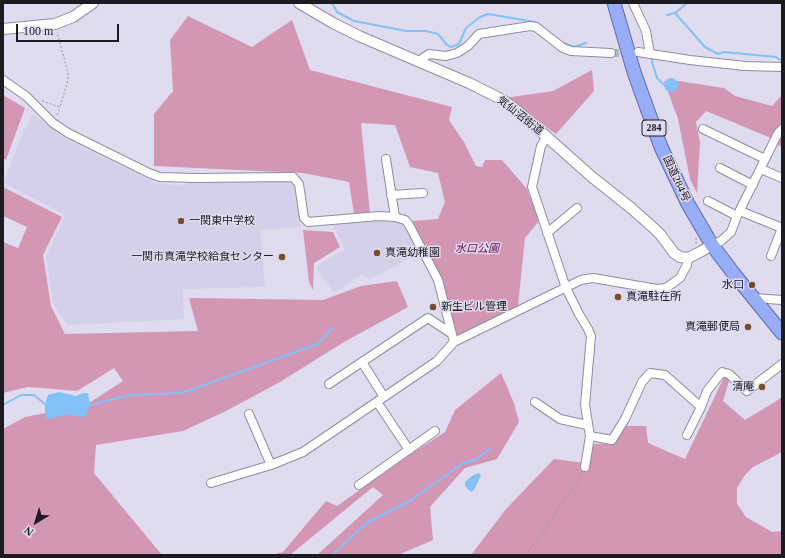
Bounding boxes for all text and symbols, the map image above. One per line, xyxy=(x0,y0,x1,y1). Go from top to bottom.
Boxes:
scale bar xyxy=(18,16,121,42)
text: 100 m xyxy=(23,24,53,38)
street label: 気仙沼街道 xyxy=(494,94,546,138)
road number: 284 xyxy=(642,120,666,136)
street label: 国道284号 xyxy=(660,154,692,204)
place label: 一関東中学校 xyxy=(189,214,255,228)
marker: 一関東中学校 xyxy=(176,216,186,226)
park label: 水口公園 xyxy=(455,242,499,256)
place label: 真滝幼稚園 xyxy=(385,246,440,260)
marker: 真滝幼稚園 xyxy=(372,248,382,258)
place label: 一関市真滝学校給食センター xyxy=(131,250,274,264)
marker: 一関市真滝学校給食センター xyxy=(277,252,287,262)
place label: 水口 xyxy=(722,278,744,292)
marker: 水口 xyxy=(747,280,757,290)
place label: 真滝駐在所 xyxy=(626,290,681,304)
marker: 真滝駐在所 xyxy=(613,292,623,302)
place label: 新生ビル管理 xyxy=(441,300,507,314)
marker: 新生ビル管理 xyxy=(428,302,438,312)
place label: 真滝郵便局 xyxy=(685,320,740,334)
marker: 真滝郵便局 xyxy=(743,322,753,332)
place label: 清庵 xyxy=(732,380,754,394)
marker: 清庵 xyxy=(757,382,767,392)
north arrow xyxy=(16,502,56,542)
text: N xyxy=(22,524,35,539)

